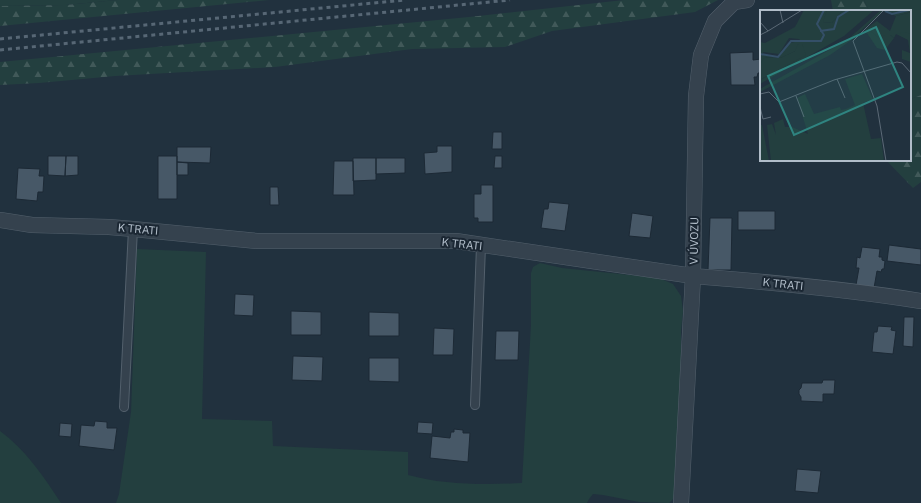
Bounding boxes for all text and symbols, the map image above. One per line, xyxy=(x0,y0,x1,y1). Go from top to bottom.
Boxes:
inset map xyxy=(760,10,911,161)
street label: V ÚVOZU xyxy=(687,217,700,265)
street label: K TRATI xyxy=(117,221,159,237)
street label: K TRATI xyxy=(441,236,483,252)
street label: K TRATI xyxy=(762,276,804,292)

